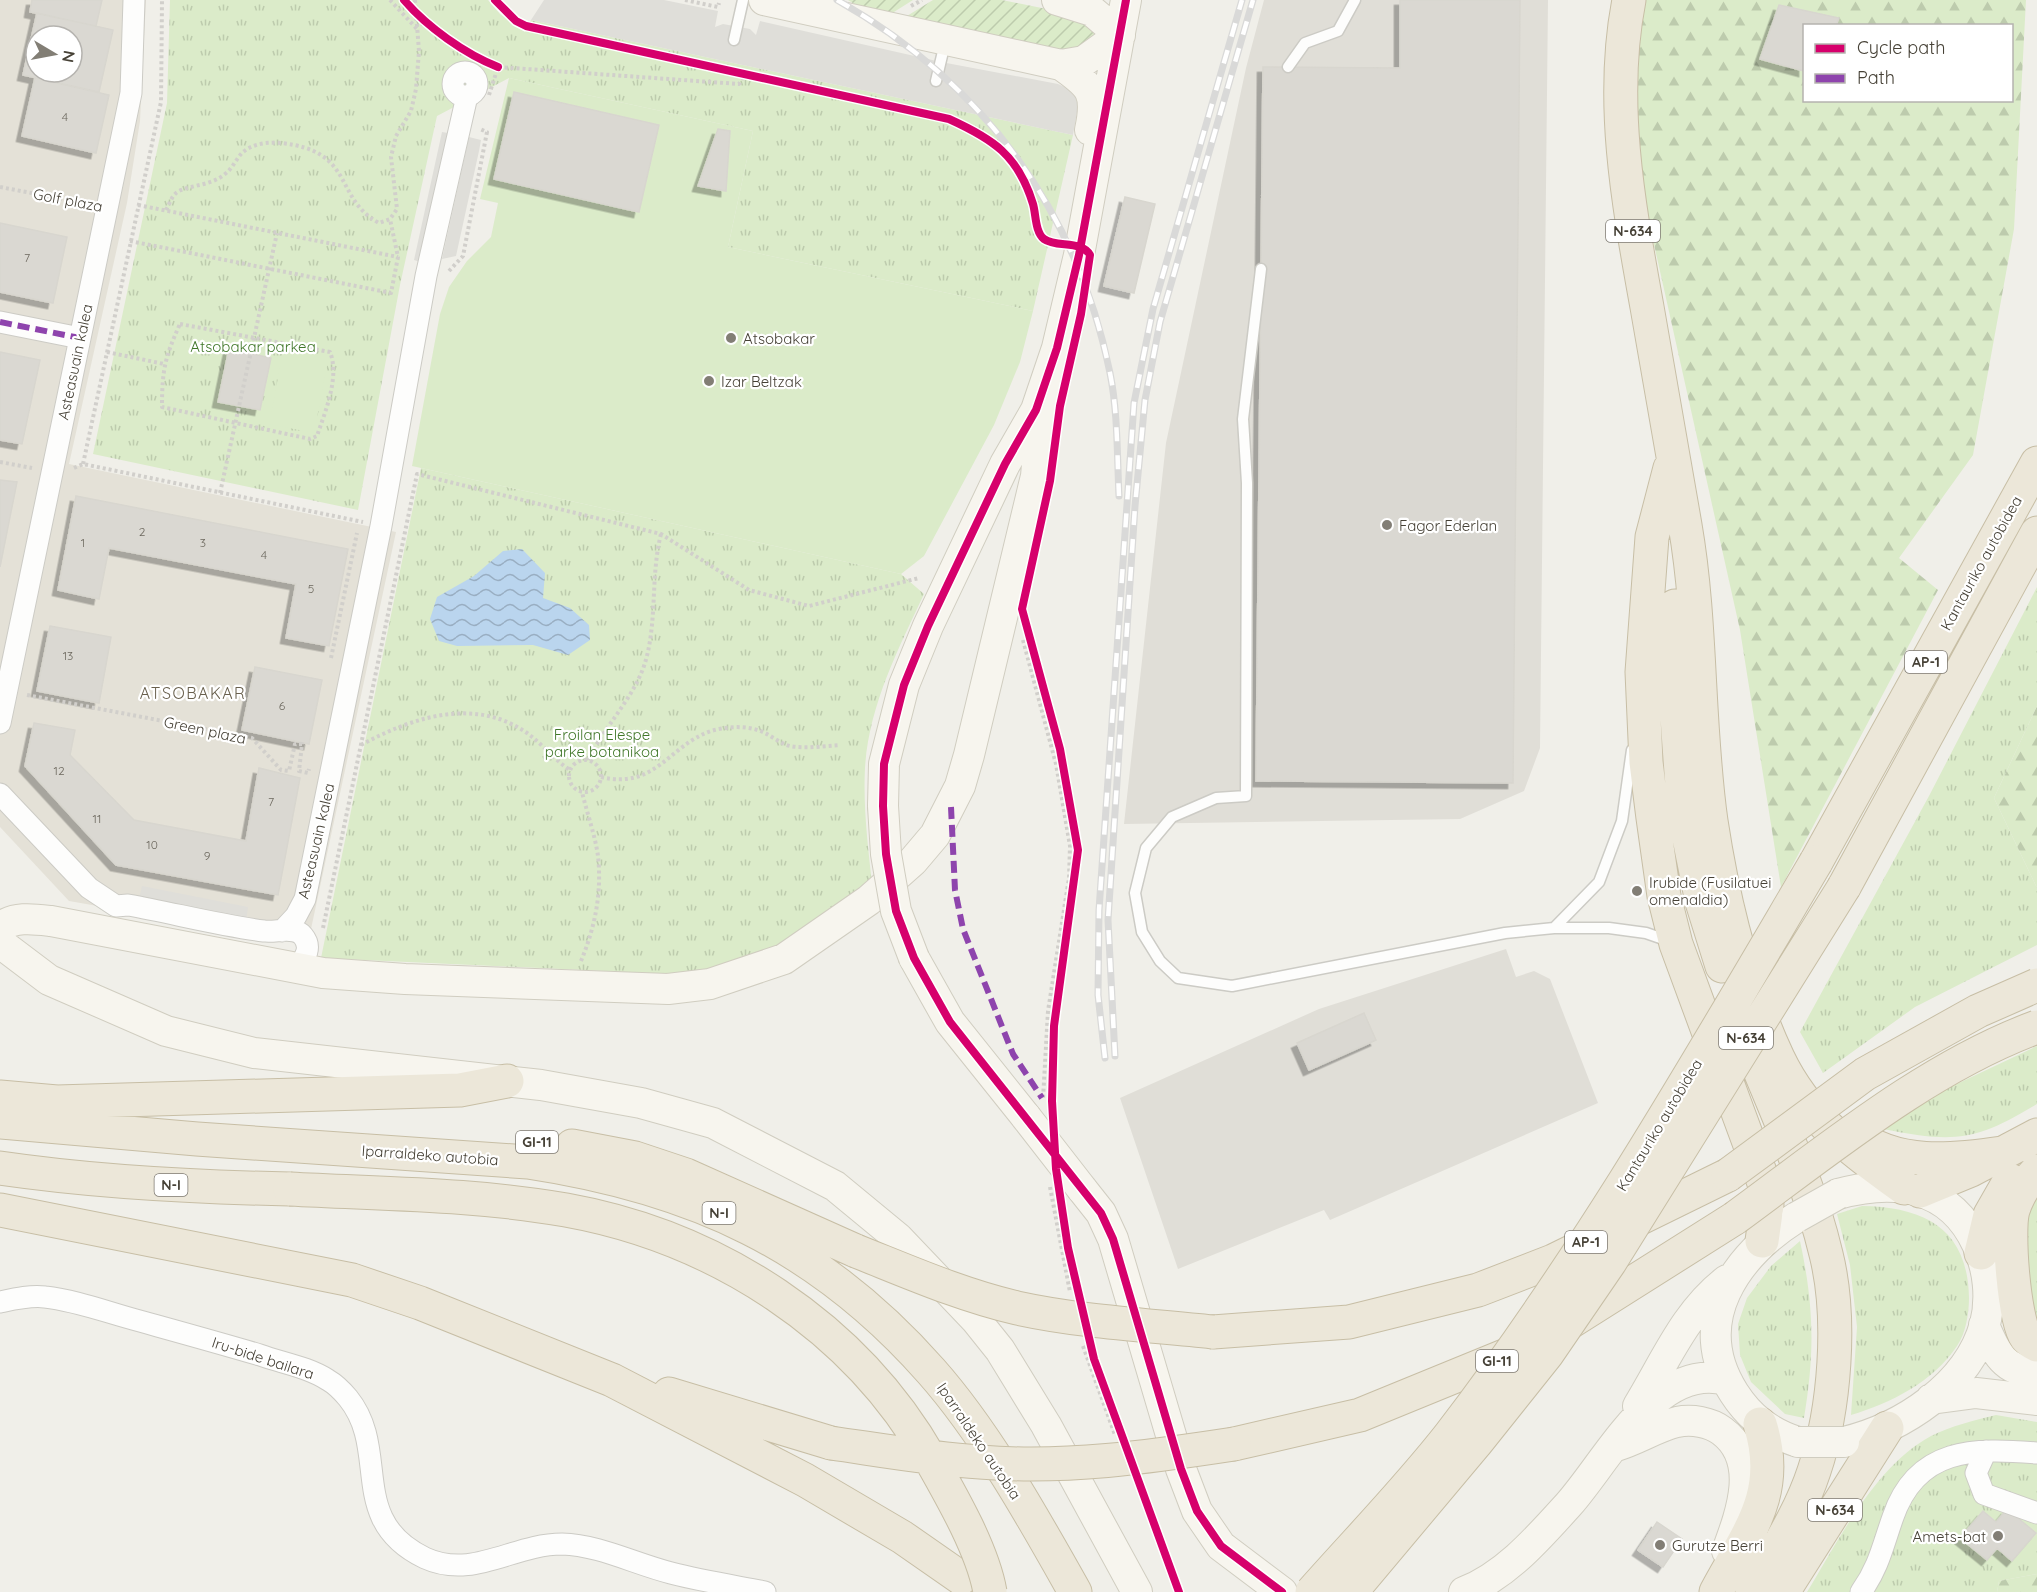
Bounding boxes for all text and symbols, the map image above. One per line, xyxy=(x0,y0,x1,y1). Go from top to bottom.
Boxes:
north arrow xyxy=(24,24,84,84)
legend xyxy=(1803,24,2013,102)
text: Cycle path xyxy=(1857,36,1945,59)
text: N xyxy=(58,49,80,64)
text: Path xyxy=(1857,66,1895,89)
house number: 4 xyxy=(62,109,68,124)
street label: Golf plaza xyxy=(32,184,104,216)
road number: N-634 xyxy=(1606,220,1660,242)
house number: 7 xyxy=(24,250,30,265)
street label: Asteasuain kalea xyxy=(53,302,97,422)
place label: Atsobakar xyxy=(743,329,815,348)
marker: Atsobakar xyxy=(724,331,738,345)
park label: Atsobakar parkea xyxy=(190,337,316,356)
place label: Izar Beltzak xyxy=(721,372,802,391)
marker: Izar Beltzak xyxy=(702,374,716,388)
street label: Kantauriko autobidea xyxy=(1936,492,2026,634)
place label: Fagor Ederlan xyxy=(1399,516,1497,535)
marker: Fagor Ederlan xyxy=(1380,518,1394,532)
house number: 2 xyxy=(139,524,146,539)
house number: 1 xyxy=(81,535,85,550)
house number: 3 xyxy=(200,535,206,550)
house number: 4 xyxy=(261,547,267,562)
house number: 5 xyxy=(308,581,314,596)
house number: 13 xyxy=(63,648,73,663)
road number: AP-1 xyxy=(1905,651,1947,673)
district label: ATSOBAKAR xyxy=(140,683,246,703)
house number: 6 xyxy=(279,698,286,713)
street label: Green plaza xyxy=(162,712,248,748)
park label: Froilan Elespe parke botanikoa xyxy=(545,725,659,761)
house number: 12 xyxy=(53,763,65,778)
street label: Asteasuain kalea xyxy=(293,781,339,901)
house number: 7 xyxy=(268,794,274,809)
house number: 11 xyxy=(93,811,101,826)
house number: 10 xyxy=(146,837,158,852)
house number: 9 xyxy=(204,848,211,863)
place label: Irubide (Fusilatuei omenaldia) xyxy=(1649,873,1772,909)
marker: Irubide (Fusilatuei omenaldia) xyxy=(1630,884,1644,898)
road number: N-634 xyxy=(1719,1027,1773,1049)
street label: Kantauriko autobidea xyxy=(1612,1055,1706,1195)
road number: GI-11 xyxy=(516,1131,558,1153)
street label: Iparraldeko autobia xyxy=(361,1141,499,1169)
road number: N-I xyxy=(154,1174,188,1196)
road number: N-I xyxy=(702,1202,736,1224)
road number: AP-1 xyxy=(1565,1231,1607,1253)
street label: Iru-bide bailara xyxy=(209,1333,317,1383)
road number: GI-11 xyxy=(1476,1350,1518,1372)
street label: Iparraldeko autobia xyxy=(933,1379,1025,1503)
road number: N-634 xyxy=(1808,1499,1862,1521)
place label: Amets-bat xyxy=(1913,1527,1986,1546)
marker: Amets-bat xyxy=(1991,1529,2005,1543)
place label: Gurutze Berri xyxy=(1672,1536,1763,1555)
marker: Gurutze Berri xyxy=(1653,1538,1667,1552)

